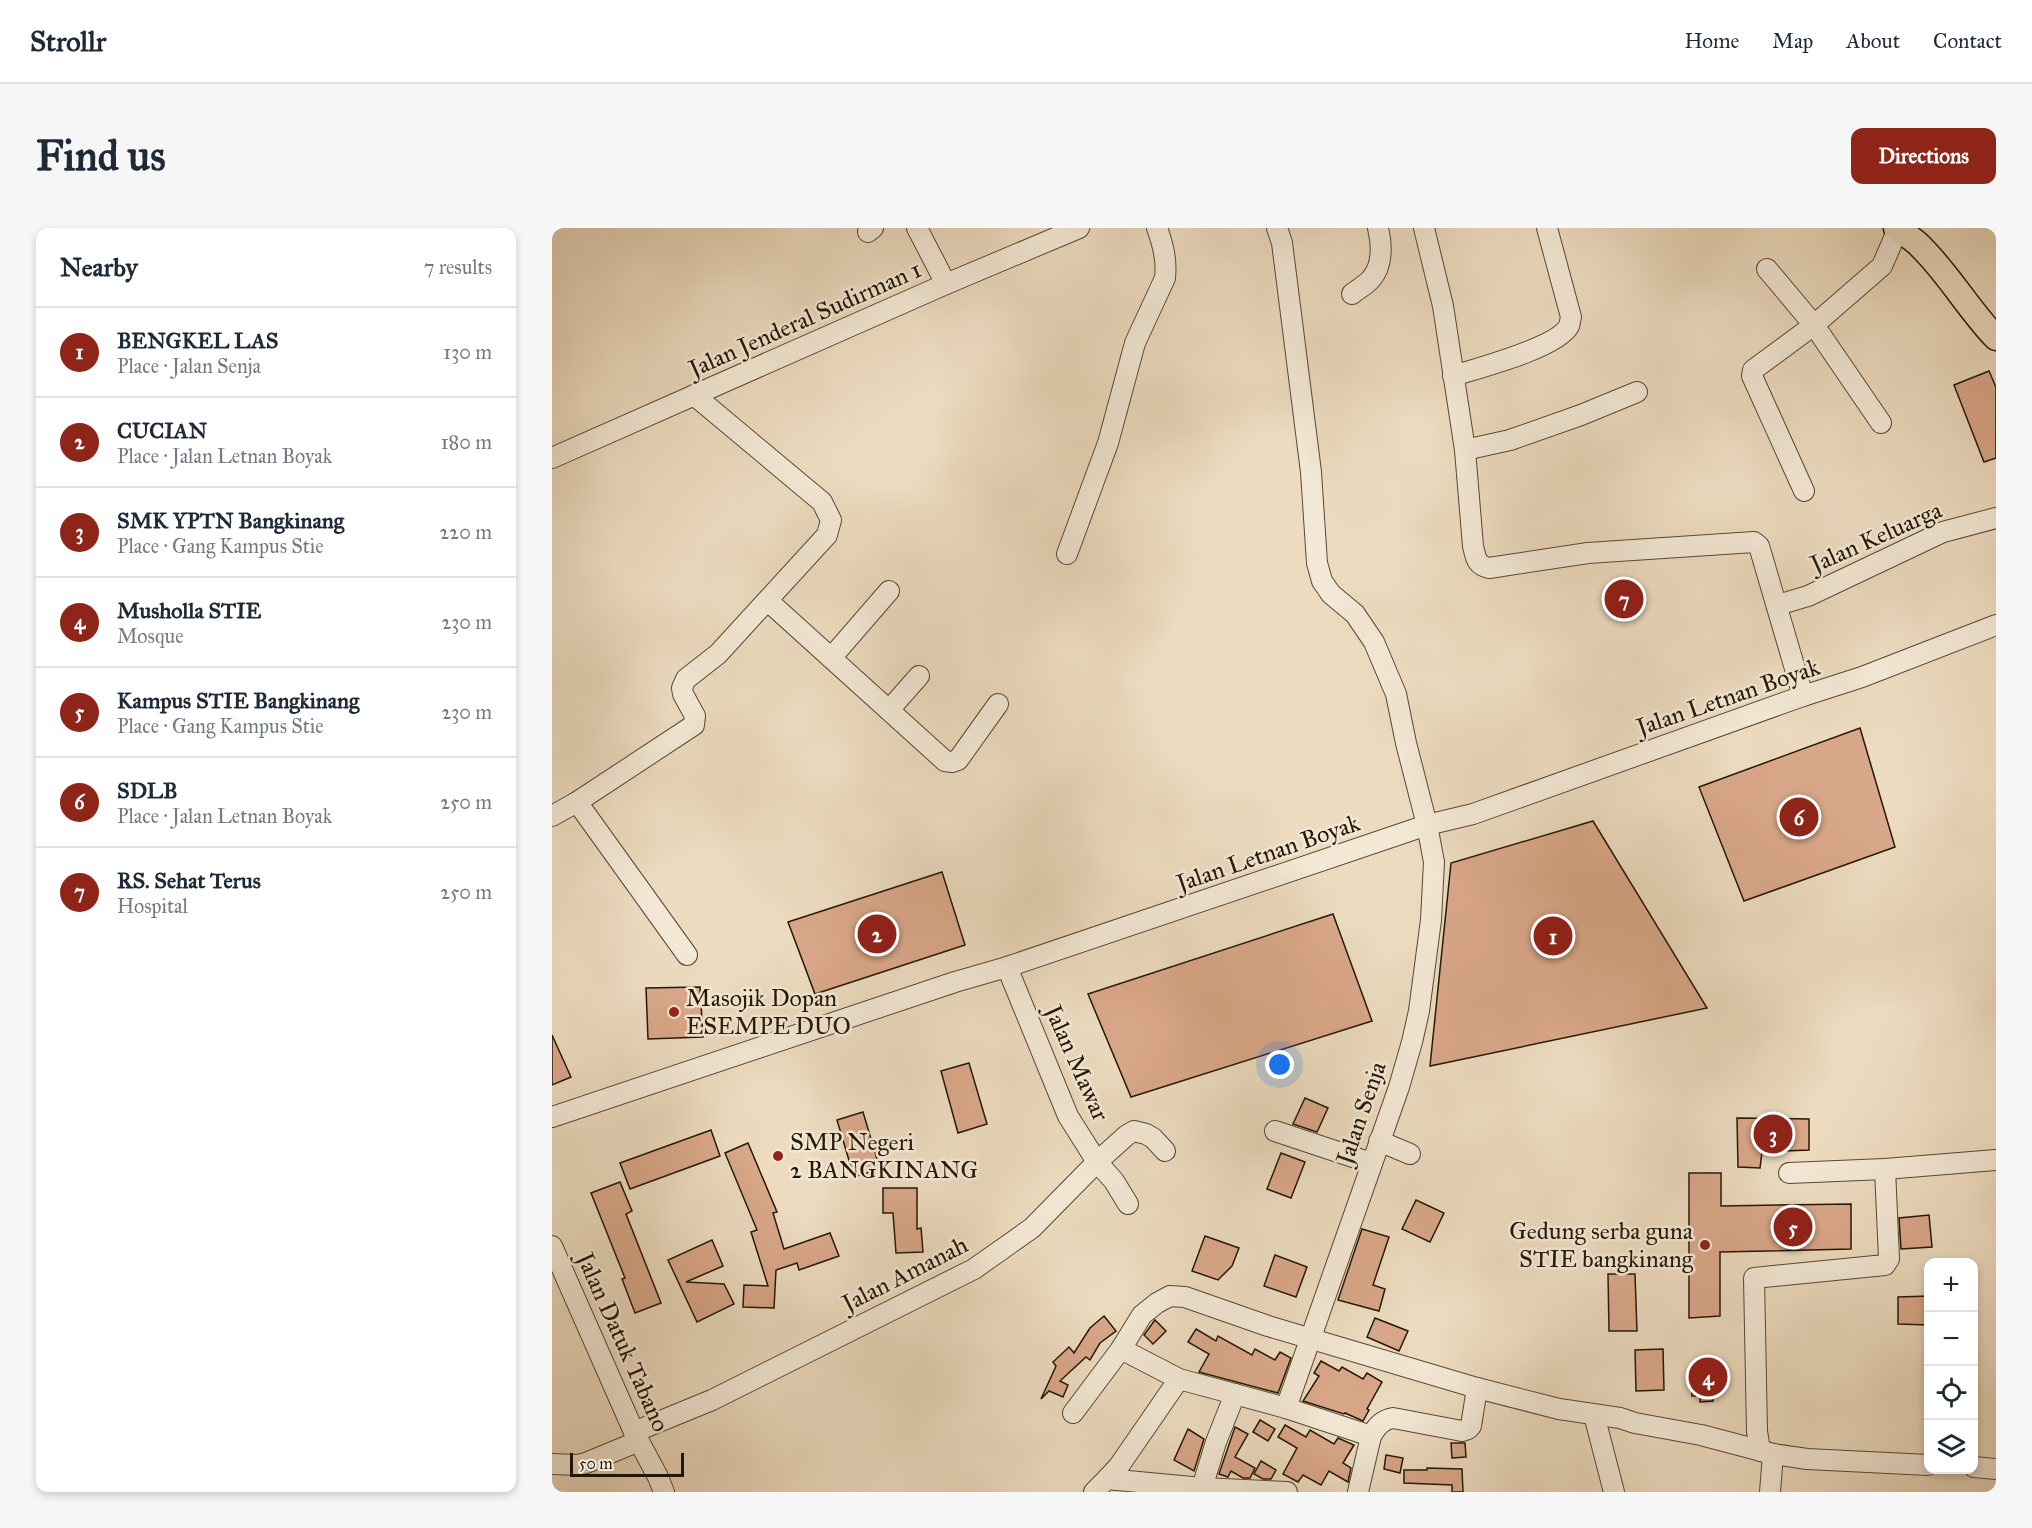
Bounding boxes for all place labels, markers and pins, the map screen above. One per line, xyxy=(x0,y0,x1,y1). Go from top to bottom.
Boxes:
pin: 7 xyxy=(1604,576,1644,622)
pin: 6 xyxy=(1780,794,1818,840)
pin: 2 xyxy=(858,912,896,956)
pin: 1 xyxy=(1534,914,1572,958)
place label: Masojik Dopan ESEMPE DUO xyxy=(686,983,851,1041)
marker: Masojik Dopan ESEMPE DUO xyxy=(667,1005,681,1019)
pin: 3 xyxy=(1754,1112,1792,1156)
place label: SMP Negeri 2 BANGKINANG xyxy=(790,1127,978,1185)
marker: SMP Negeri 2 BANGKINANG xyxy=(771,1149,785,1163)
pin: 5 xyxy=(1774,1204,1812,1250)
place label: Gedung serba guna STIE bangkinang xyxy=(1509,1216,1694,1274)
marker: Gedung serba guna STIE bangkinang xyxy=(1698,1238,1712,1252)
pin: 4 xyxy=(1688,1354,1728,1400)

